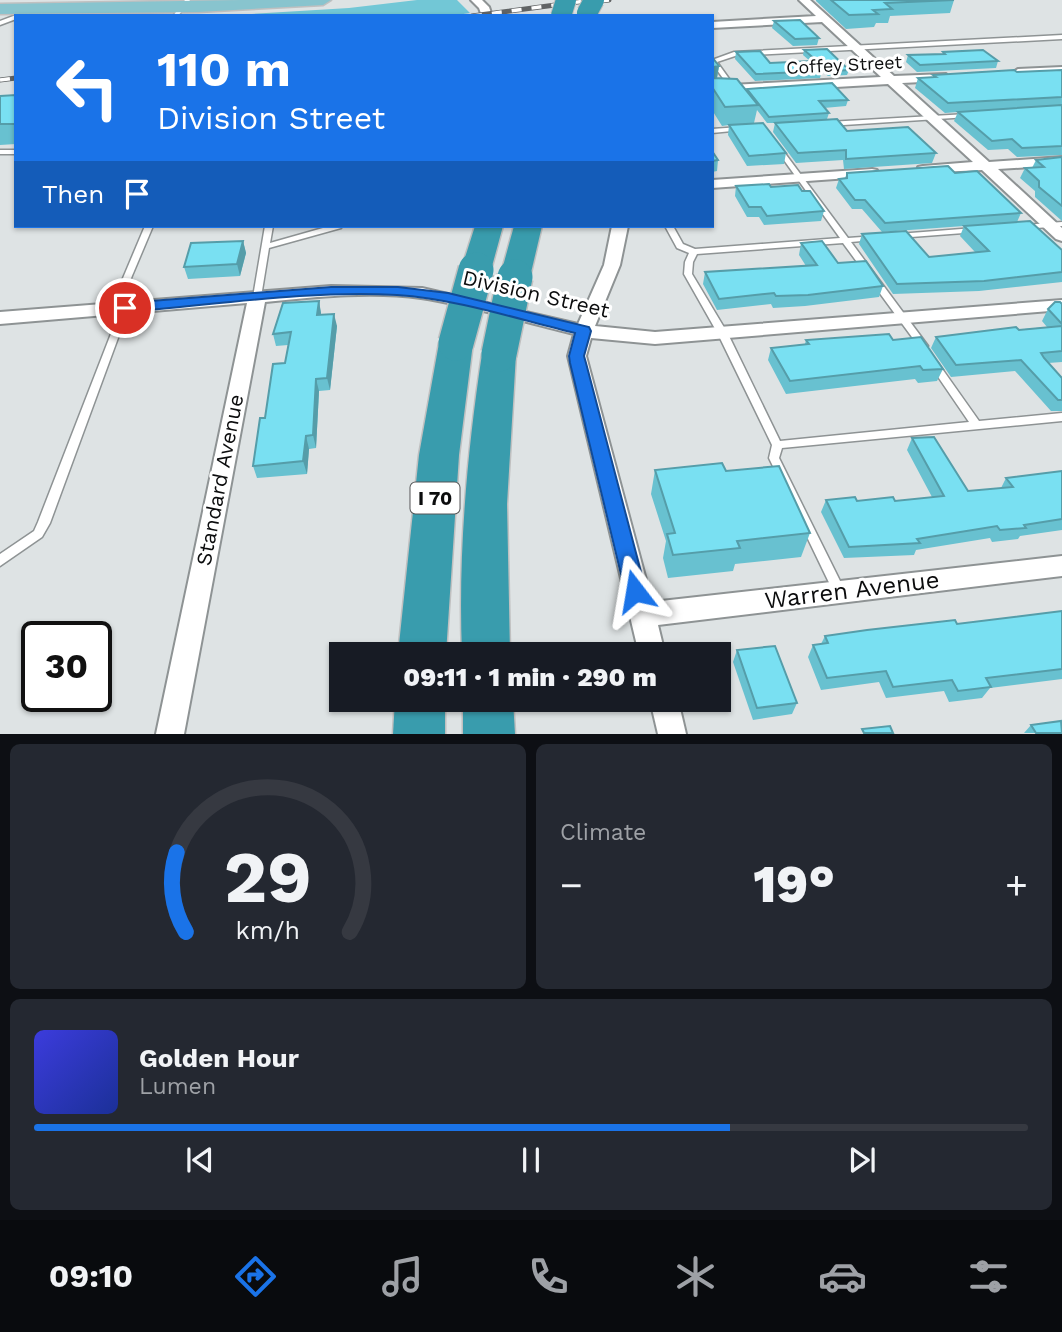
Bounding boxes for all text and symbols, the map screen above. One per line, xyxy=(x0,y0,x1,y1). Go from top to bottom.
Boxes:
text: 110 m xyxy=(157,40,291,98)
icon: left xyxy=(42,42,133,133)
street label: Coffey Street xyxy=(786,51,903,78)
text: Division Street xyxy=(157,99,385,137)
icon: arrive xyxy=(118,175,156,213)
text: Then xyxy=(42,179,104,209)
street label: Division Street xyxy=(460,264,612,323)
pin xyxy=(95,278,155,338)
icon: arrive xyxy=(106,289,144,327)
street label: Standard Avenue xyxy=(191,392,248,568)
road number: I 70 xyxy=(410,482,460,513)
position arrow xyxy=(598,554,672,628)
street label: Warren Avenue xyxy=(763,565,941,615)
speed limit sign: 30 xyxy=(21,621,112,712)
text: 09:11 · 1 min · 290 m xyxy=(403,662,657,692)
text: Climate xyxy=(560,819,646,846)
text: 29 xyxy=(224,835,312,921)
text: 19° xyxy=(753,854,835,915)
text: − xyxy=(560,863,583,907)
text: + xyxy=(1005,863,1028,907)
text: km/h xyxy=(236,916,300,945)
text: Golden Hour xyxy=(139,1043,299,1073)
text: Lumen xyxy=(139,1073,216,1100)
icon: previous xyxy=(181,1141,219,1179)
icon: pause xyxy=(512,1141,550,1179)
icon: next xyxy=(843,1141,881,1179)
icon: directions xyxy=(231,1252,280,1301)
icon: music xyxy=(378,1252,427,1301)
icon: phone xyxy=(524,1252,573,1301)
icon: climate xyxy=(671,1252,720,1301)
icon: car xyxy=(818,1252,867,1301)
icon: filters xyxy=(964,1252,1013,1301)
text: 09:10 xyxy=(49,1257,133,1295)

